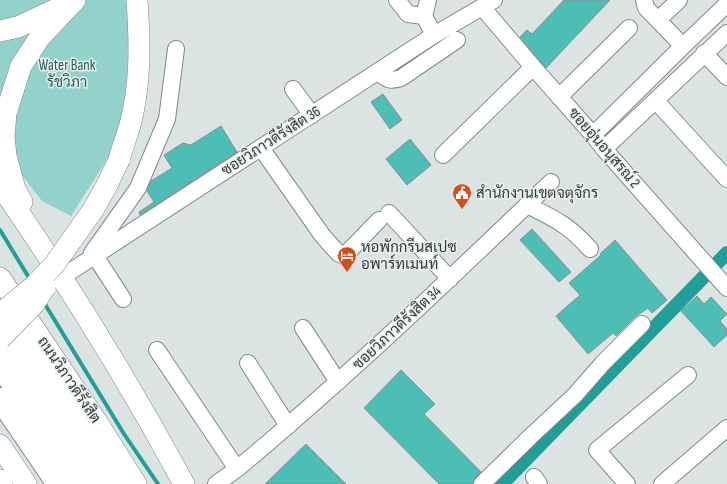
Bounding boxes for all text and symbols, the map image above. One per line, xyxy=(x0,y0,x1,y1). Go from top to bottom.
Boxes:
park label: Water Bank รัชวิภา xyxy=(39,56,96,92)
street label: ซอยวิภาวดีรังสิต 36 xyxy=(217,101,324,180)
street label: ซอยอุ่นอนุสรณ์ 2 xyxy=(563,103,645,193)
public building icon: สำนักงานเขตจตุจักร xyxy=(451,182,473,210)
place label: สำนักงานเขตจตุจักร xyxy=(476,184,598,204)
place label: หอพักกรีนสเปซ อพาร์ทเมนท์ xyxy=(361,237,457,274)
hotel icon: หอพักกรีนสเปซ อพาร์ทเมนท์ xyxy=(336,245,358,273)
street label: ซอยวิภาวดีรังสิต 34 xyxy=(348,281,445,374)
street label: ถนนวิภาวดีรังสิต xyxy=(33,332,106,427)

